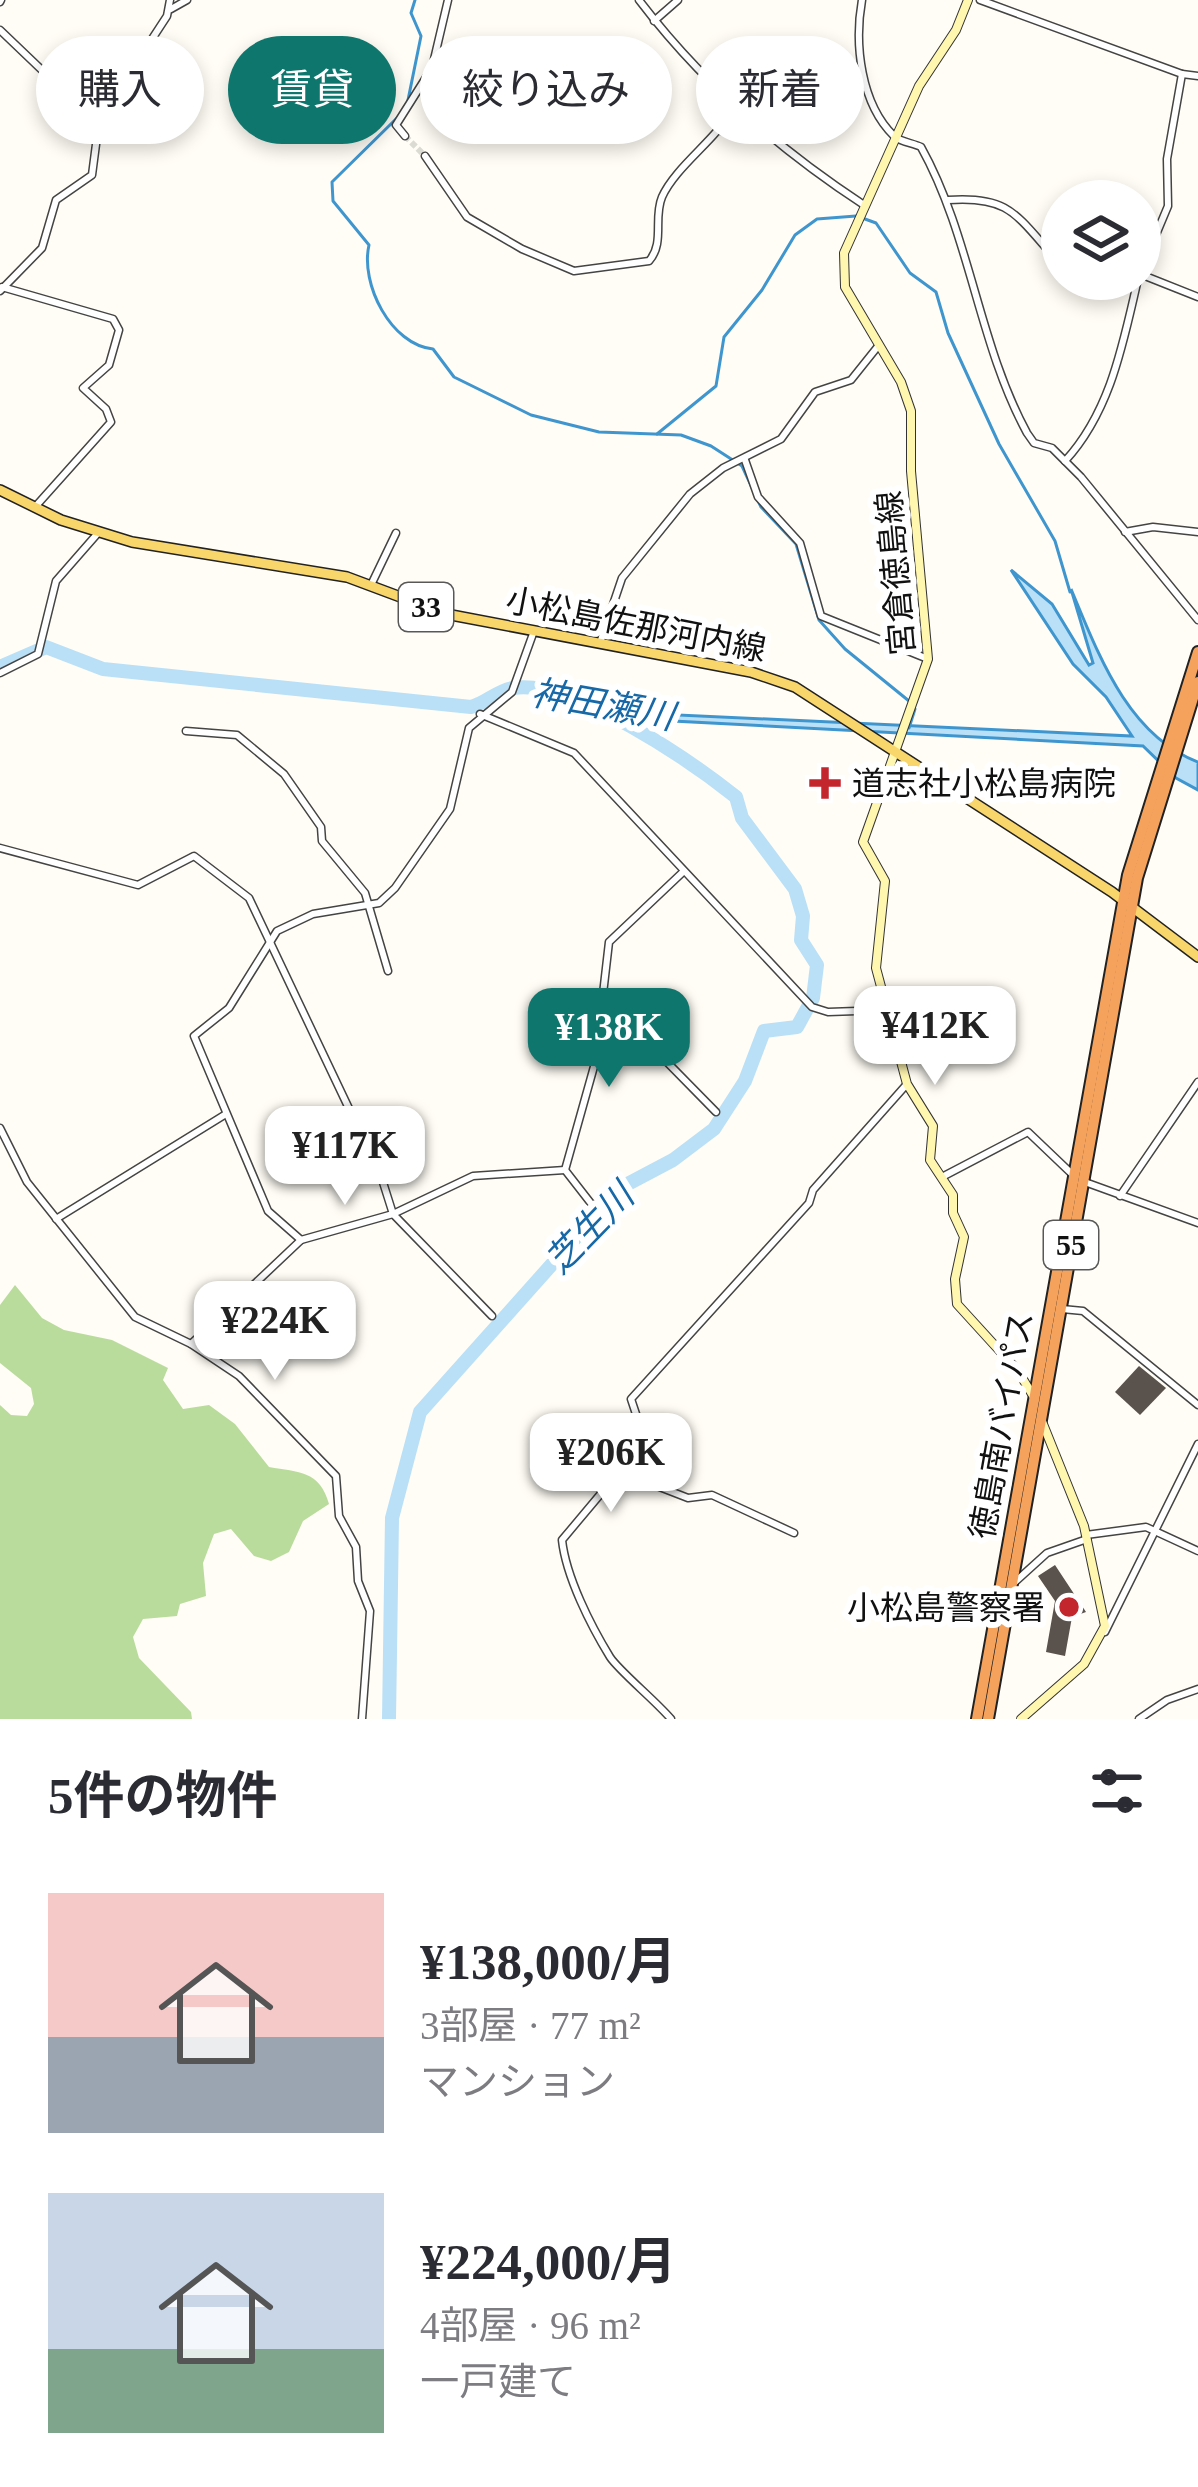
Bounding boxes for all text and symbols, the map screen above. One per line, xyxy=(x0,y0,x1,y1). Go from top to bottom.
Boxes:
chip: 購入 xyxy=(36,36,204,144)
chip: 賃貸 xyxy=(228,36,396,144)
chip: 絞り込み xyxy=(420,36,672,144)
chip: 新着 xyxy=(696,36,864,144)
map controls xyxy=(1041,180,1161,300)
button: layers xyxy=(1041,180,1161,300)
street label: 宮倉徳島線 xyxy=(871,489,921,657)
street label: 小松島佐那河内線 xyxy=(503,582,769,668)
road number: 33 xyxy=(399,583,453,631)
water label: 神田瀬川 xyxy=(528,673,681,738)
place label: 道志社小松島病院 xyxy=(852,766,1116,802)
marker: 道志社小松島病院 xyxy=(809,767,841,799)
pin: ¥412K xyxy=(851,986,1019,1088)
pin: ¥138K xyxy=(525,988,693,1090)
text: ¥412K xyxy=(881,1003,989,1046)
text: ¥138K xyxy=(555,1005,663,1048)
pin: ¥117K xyxy=(261,1106,429,1208)
text: ¥117K xyxy=(292,1123,398,1166)
water label: 芝生川 xyxy=(538,1173,644,1281)
road number: 55 xyxy=(1044,1221,1098,1269)
pin: ¥224K xyxy=(191,1281,359,1383)
text: ¥224K xyxy=(221,1298,329,1341)
street label: 徳島南バイパス xyxy=(964,1309,1040,1542)
pin: ¥206K xyxy=(527,1413,695,1515)
text: ¥206K xyxy=(557,1430,665,1473)
place label: 小松島警察署 xyxy=(847,1590,1045,1626)
marker: 小松島警察署 xyxy=(1056,1594,1082,1620)
icon: filters xyxy=(1084,1758,1150,1824)
text: 5件の物件 xyxy=(48,1768,278,1824)
text: ¥138,000/月 xyxy=(420,1934,676,1990)
icon: home xyxy=(144,1941,288,2085)
text: 3部屋 · 77 m² xyxy=(420,2004,641,2047)
text: マンション xyxy=(420,2060,615,2103)
text: ¥224,000/月 xyxy=(420,2234,676,2290)
icon: home xyxy=(144,2241,288,2385)
text: 4部屋 · 96 m² xyxy=(420,2304,641,2347)
text: 一戸建て xyxy=(420,2360,576,2403)

